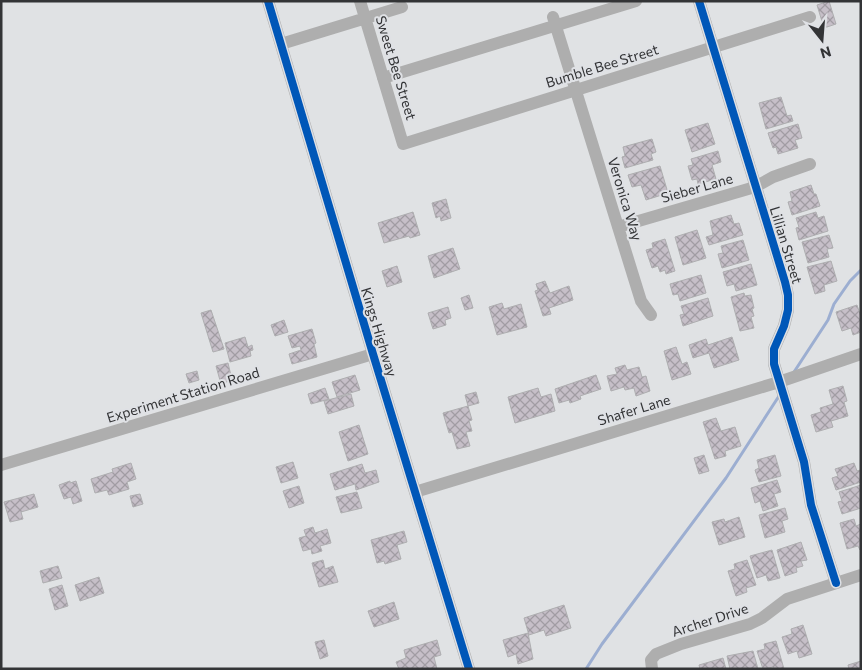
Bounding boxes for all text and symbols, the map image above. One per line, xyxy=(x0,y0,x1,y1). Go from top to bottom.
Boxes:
street label: Sweet Bee Street xyxy=(373,14,420,122)
north arrow xyxy=(797,15,847,65)
street label: Bumble Bee Street xyxy=(543,40,661,91)
text: N xyxy=(818,43,833,63)
street label: Veronica Way xyxy=(605,155,646,243)
street label: Sieber Lane xyxy=(659,169,735,206)
street label: Lillian Street xyxy=(767,204,806,286)
street label: Kings Highway xyxy=(358,285,401,379)
street label: Experiment Station Road xyxy=(104,363,261,426)
street label: Shafer Lane xyxy=(595,390,672,429)
street label: Archer Drive xyxy=(669,599,750,640)

